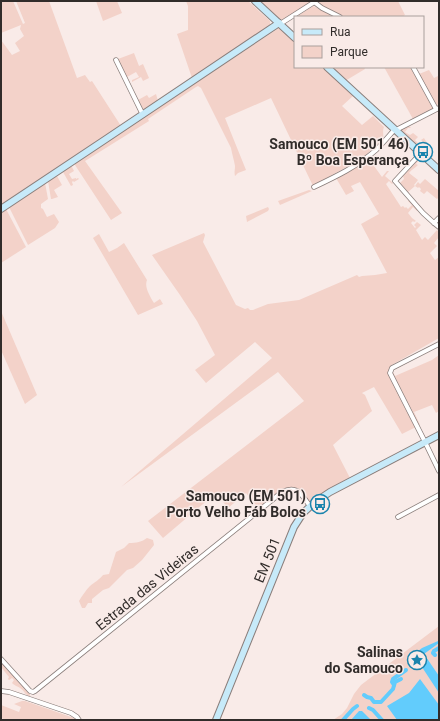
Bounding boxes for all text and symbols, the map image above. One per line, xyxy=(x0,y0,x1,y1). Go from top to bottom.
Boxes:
legend xyxy=(294,16,424,68)
text: Rua xyxy=(330,25,351,39)
text: Parque xyxy=(330,45,368,59)
place label: Samouco (EM 501 46) Bº Boa Esperança xyxy=(269,136,410,168)
bus stop icon: Samouco (EM 501 46) Bº Boa Esperança xyxy=(412,141,434,163)
place label: Samouco (EM 501) Porto Velho Fáb Bolos xyxy=(166,488,306,520)
bus stop icon: Samouco (EM 501) Porto Velho Fáb Bolos xyxy=(309,493,331,515)
street label: EM 501 xyxy=(251,535,283,585)
street label: Estrada das Videiras xyxy=(92,541,202,633)
place label: Salinas do Samouco xyxy=(325,644,403,676)
place icon: Salinas do Samouco xyxy=(406,649,428,671)

